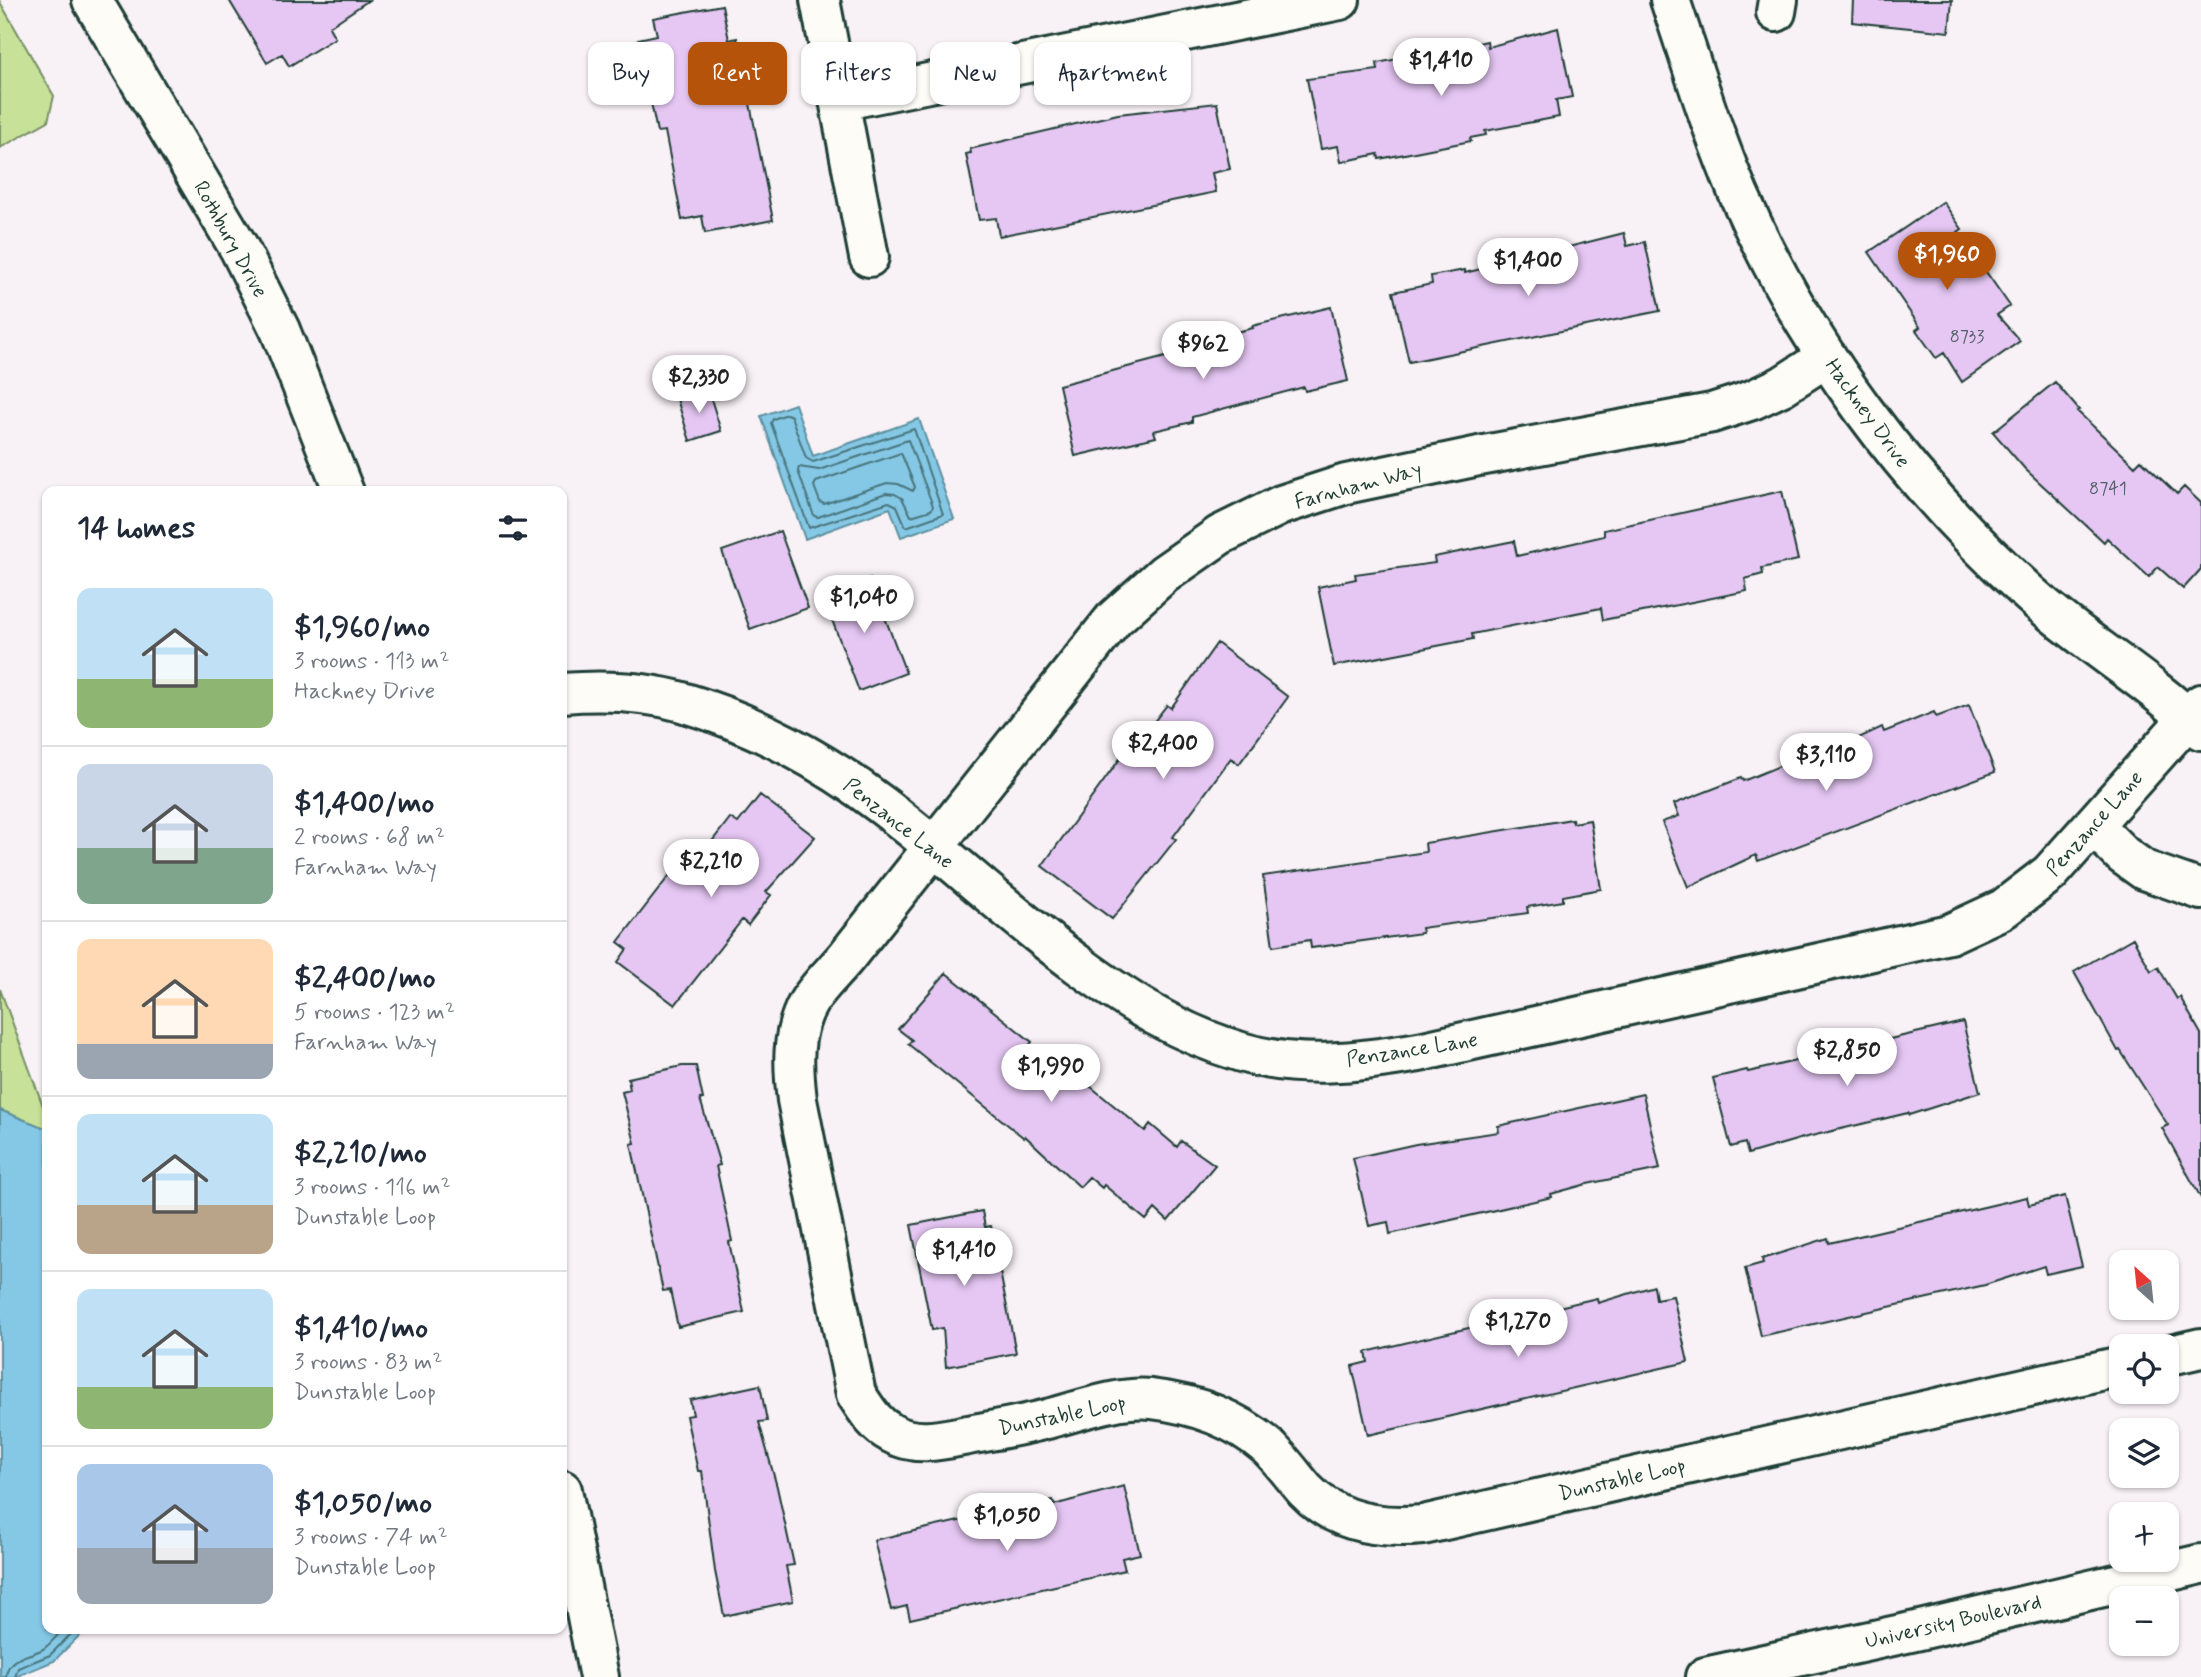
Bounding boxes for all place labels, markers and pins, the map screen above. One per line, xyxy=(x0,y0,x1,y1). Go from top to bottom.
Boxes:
pin: $1,410 xyxy=(1384,38,1498,98)
pin: $1,960 xyxy=(1890,232,2004,292)
pin: $1,400 xyxy=(1471,238,1585,298)
pin: $962 xyxy=(1162,322,1244,381)
pin: $2,330 xyxy=(642,356,756,415)
pin: $1,040 xyxy=(807,576,921,635)
pin: $2,400 xyxy=(1106,722,1220,781)
pin: $3,110 xyxy=(1769,734,1883,793)
pin: $2,210 xyxy=(654,839,768,899)
pin: $2,850 xyxy=(1790,1028,1904,1088)
pin: $1,990 xyxy=(994,1044,1108,1104)
pin: $1,410 xyxy=(907,1228,1021,1288)
pin: $1,270 xyxy=(1461,1300,1575,1359)
pin: $1,050 xyxy=(950,1494,1064,1553)

